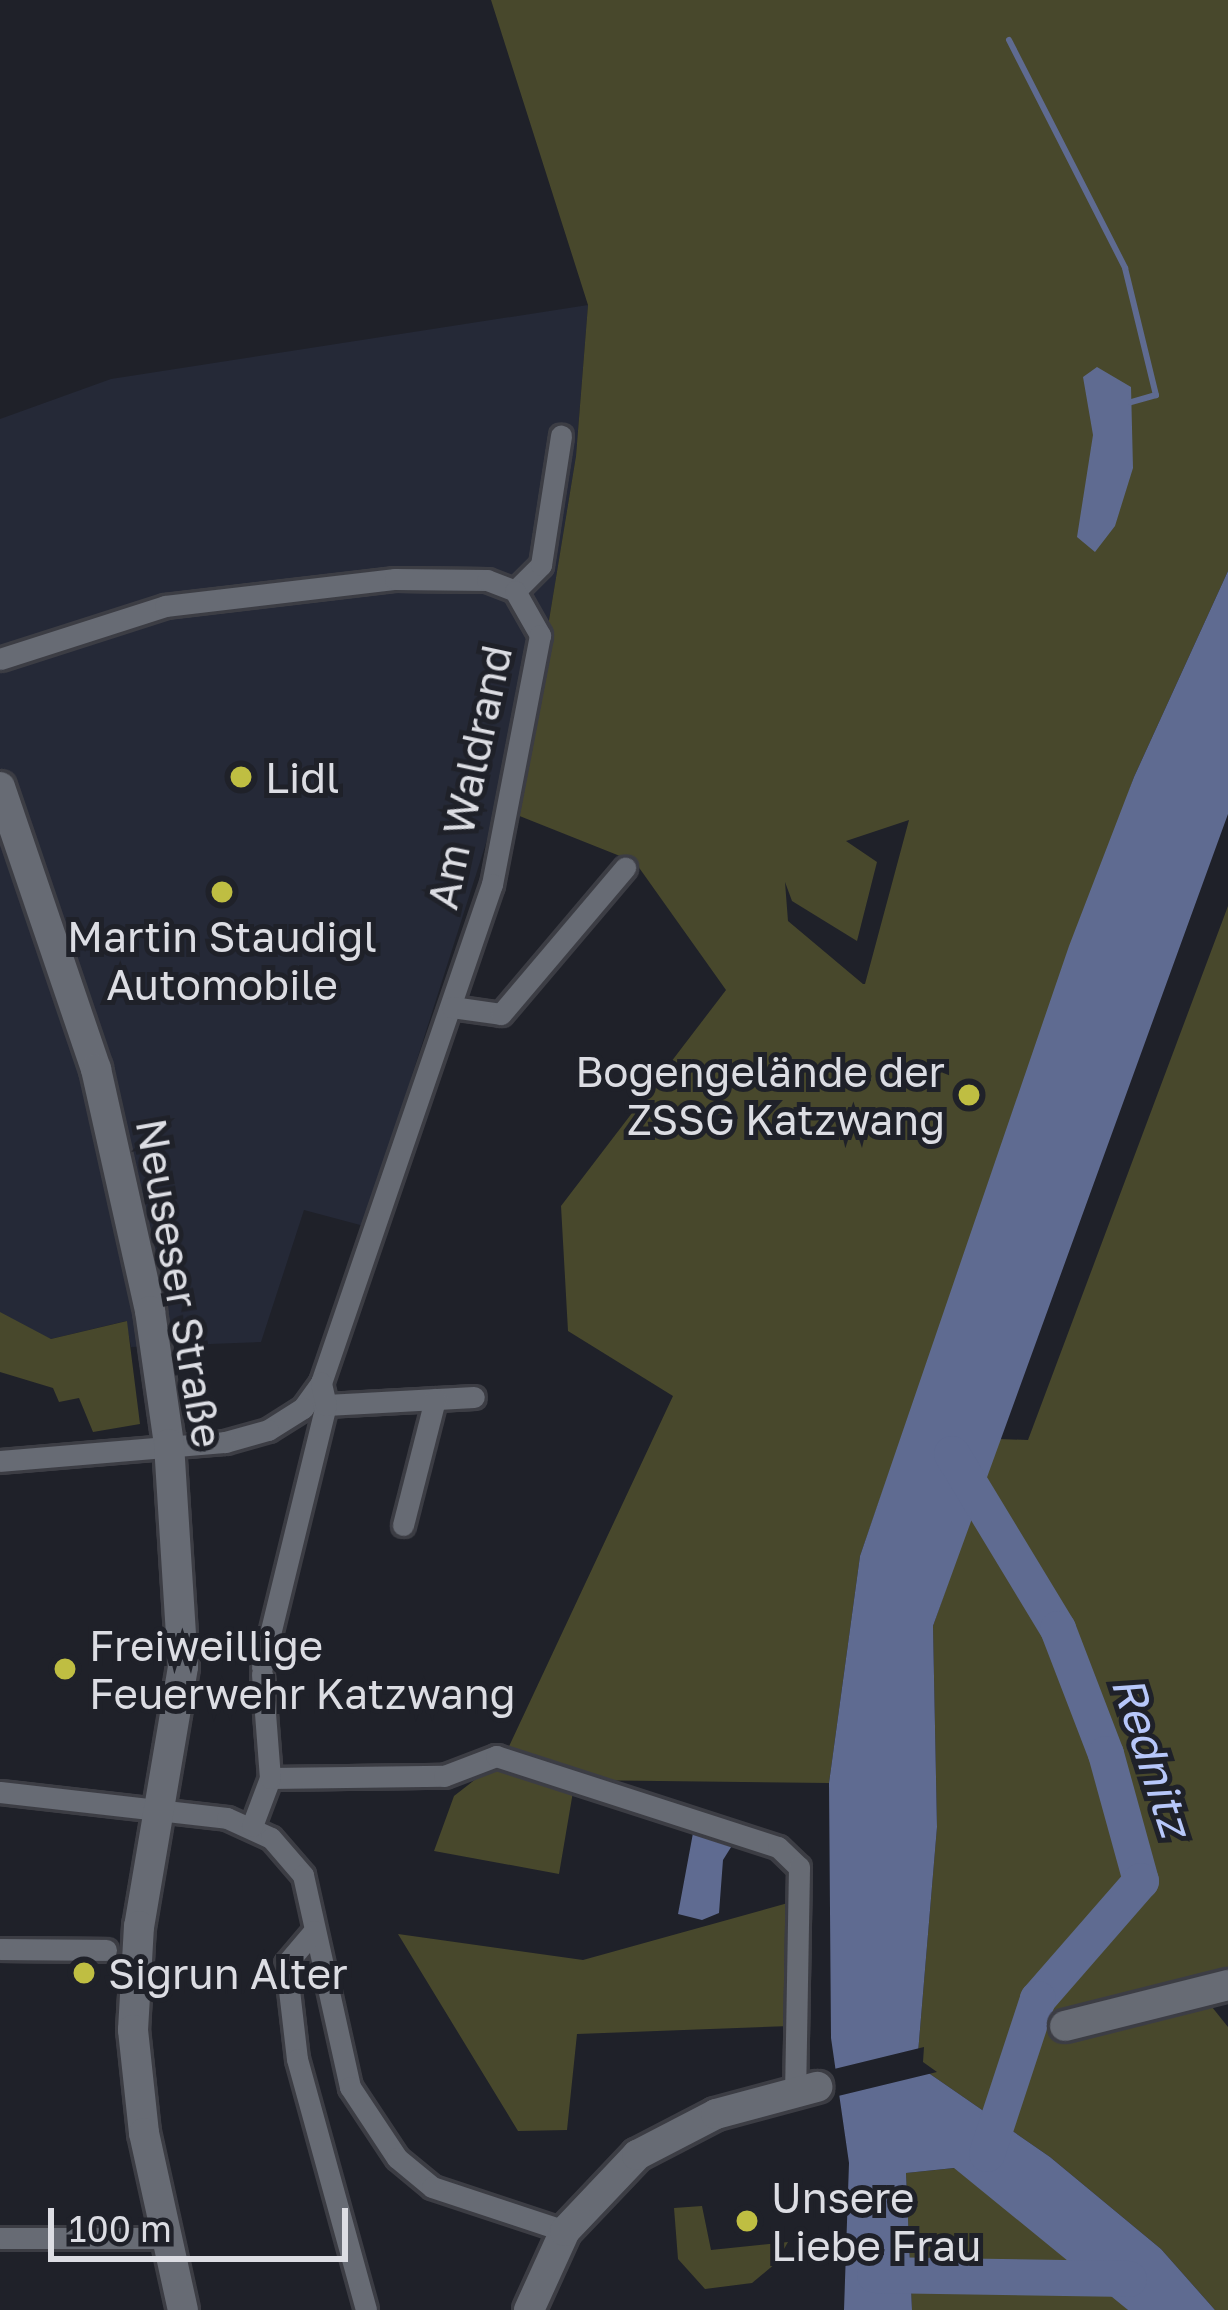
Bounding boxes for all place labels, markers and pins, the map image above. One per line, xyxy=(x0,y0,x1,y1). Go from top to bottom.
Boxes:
place label: Lidl xyxy=(265,752,339,802)
marker: Lidl xyxy=(228,764,254,790)
marker: Martin Staudigl Automobile xyxy=(209,879,235,905)
place label: Martin Staudigl Automobile xyxy=(67,911,377,1010)
place label: Bogengelände der ZSSG Katzwang xyxy=(575,1046,945,1144)
marker: Bogengelände der ZSSG Katzwang xyxy=(956,1082,982,1108)
place label: Freiweillige Feuerwehr Katzwang xyxy=(89,1620,516,1718)
marker: Freiweillige Feuerwehr Katzwang xyxy=(52,1656,78,1682)
place label: Sigrun Alter xyxy=(108,1948,348,1998)
marker: Sigrun Alter xyxy=(71,1960,97,1986)
place label: Unsere Liebe Frau xyxy=(771,2172,981,2270)
marker: Unsere Liebe Frau xyxy=(734,2208,760,2234)

